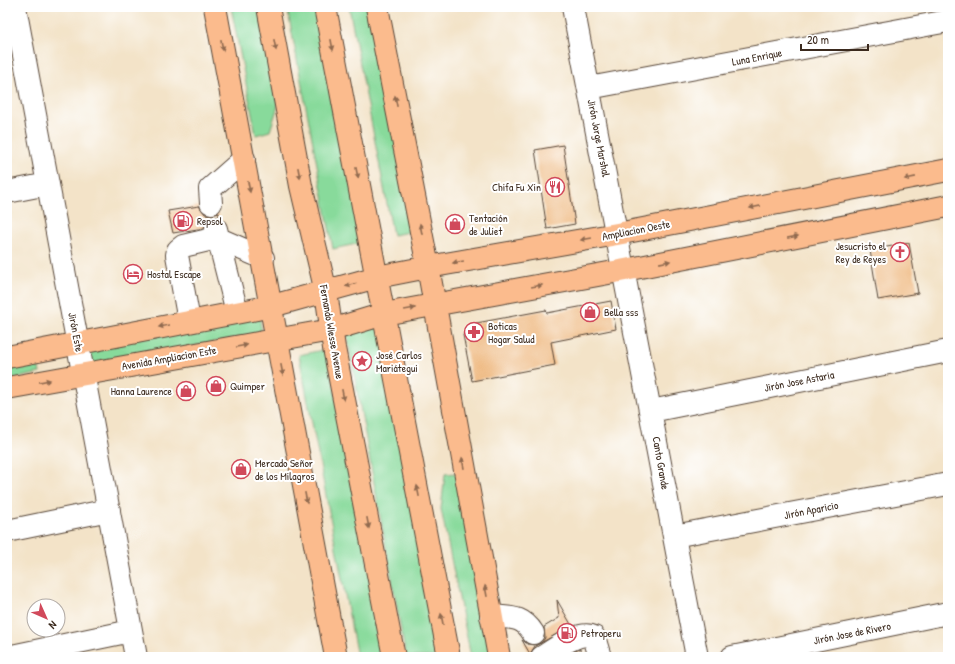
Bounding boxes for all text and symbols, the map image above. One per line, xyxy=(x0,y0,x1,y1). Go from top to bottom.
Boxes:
scale bar xyxy=(801,26,868,52)
text: 20 m xyxy=(807,31,829,48)
one-way arrow xyxy=(220,39,226,51)
one-way arrow xyxy=(272,39,278,51)
one-way arrow xyxy=(329,39,335,51)
street label: Luna Enrique xyxy=(731,45,784,69)
one-way arrow xyxy=(392,95,398,107)
street label: Jirón Jorge Marshal xyxy=(585,98,613,178)
one-way arrow xyxy=(296,167,302,179)
one-way arrow xyxy=(354,167,360,179)
one-way arrow xyxy=(904,175,916,181)
restaurant icon: Chifa Fu Xin xyxy=(544,176,566,198)
place label: Chifa Fu Xin xyxy=(492,180,541,194)
one-way arrow xyxy=(247,181,253,193)
one-way arrow xyxy=(748,205,761,211)
fuel station icon: Repsol xyxy=(172,210,194,232)
place label: Tentación de Juliet xyxy=(469,211,508,238)
shop icon: Tentación de Juliet xyxy=(444,213,466,235)
place label: Repsol xyxy=(197,214,223,228)
street label: Ampliacion Oeste xyxy=(601,216,672,243)
one-way arrow xyxy=(417,223,423,235)
one-way arrow xyxy=(787,233,799,239)
one-way arrow xyxy=(579,237,592,243)
place label: Jesucristo el Rey de Reyes xyxy=(836,239,886,266)
church icon: Jesucristo el Rey de Reyes xyxy=(889,241,911,263)
one-way arrow xyxy=(659,258,671,264)
one-way arrow xyxy=(451,259,464,265)
hotel icon: Hostal Escape xyxy=(122,263,144,285)
place label: Hostal Escape xyxy=(147,267,202,281)
one-way arrow xyxy=(345,282,357,288)
one-way arrow xyxy=(531,282,544,288)
street label: Fernando Wiesse Avenue xyxy=(317,283,347,381)
shop icon: Bella sss xyxy=(579,301,601,323)
place label: Bella sss xyxy=(604,305,638,319)
one-way arrow xyxy=(403,306,416,312)
street label: Jirón Este xyxy=(65,311,87,354)
place label: Boticas Hogar Salud xyxy=(488,319,535,346)
pharmacy icon: Boticas Hogar Salud xyxy=(463,321,485,343)
one-way arrow xyxy=(158,323,170,329)
street label: Avenida Ampliacion Este xyxy=(121,343,218,373)
one-way arrow xyxy=(236,343,248,349)
place label: José Carlos Mariátegui xyxy=(376,348,422,375)
place icon: José Carlos Mariátegui xyxy=(351,350,373,372)
one-way arrow xyxy=(280,364,286,376)
street label: Jirón Jose Astaria xyxy=(763,367,836,395)
shop icon: Quimper xyxy=(205,375,227,397)
one-way arrow xyxy=(39,377,51,383)
place label: Quimper xyxy=(230,379,266,393)
shop icon: Hanna Laurence xyxy=(175,380,197,402)
place label: Hanna Laurence xyxy=(111,384,173,398)
one-way arrow xyxy=(340,389,346,402)
street label: Canto Grande xyxy=(649,435,673,491)
place label: Mercado Señor de los Milagros xyxy=(255,456,314,483)
one-way arrow xyxy=(460,457,466,469)
shop icon: Mercado Señor de los Milagros xyxy=(230,458,252,480)
one-way arrow xyxy=(414,485,420,497)
one-way arrow xyxy=(304,491,310,504)
street label: Jirón Aparicio xyxy=(783,498,840,522)
one-way arrow xyxy=(365,517,371,529)
one-way arrow xyxy=(483,585,489,597)
north arrow xyxy=(26,598,66,638)
one-way arrow xyxy=(439,613,445,625)
text: N xyxy=(46,618,60,632)
street label: Jirón Jose de Rivero xyxy=(812,619,892,647)
fuel station icon: Petroperu xyxy=(556,622,578,644)
place label: Petroperu xyxy=(581,626,621,640)

